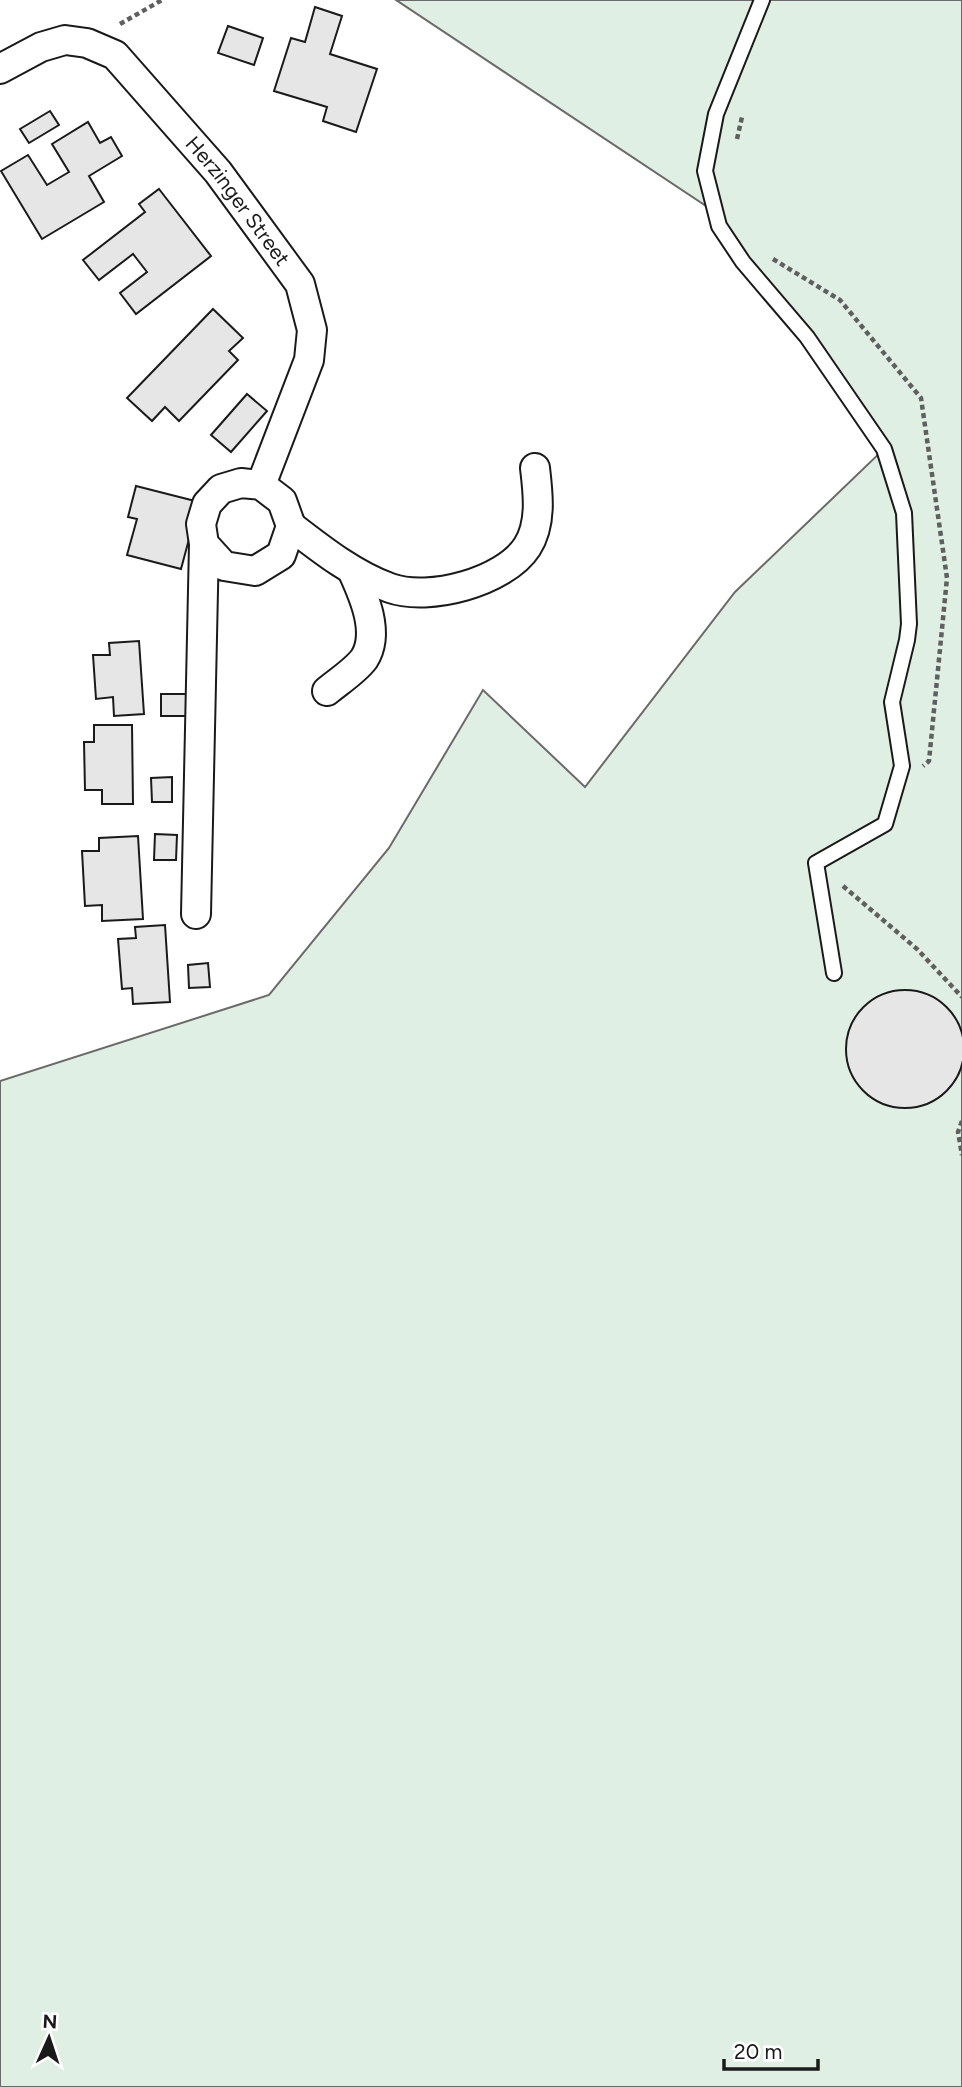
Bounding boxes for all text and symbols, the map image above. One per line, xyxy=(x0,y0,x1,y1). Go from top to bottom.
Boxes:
street label: Herzinger Street xyxy=(180,131,295,270)
north arrow xyxy=(14,2003,84,2073)
text: N xyxy=(42,2010,58,2033)
scale bar xyxy=(724,2028,818,2072)
text: 20 m xyxy=(734,2039,782,2064)

